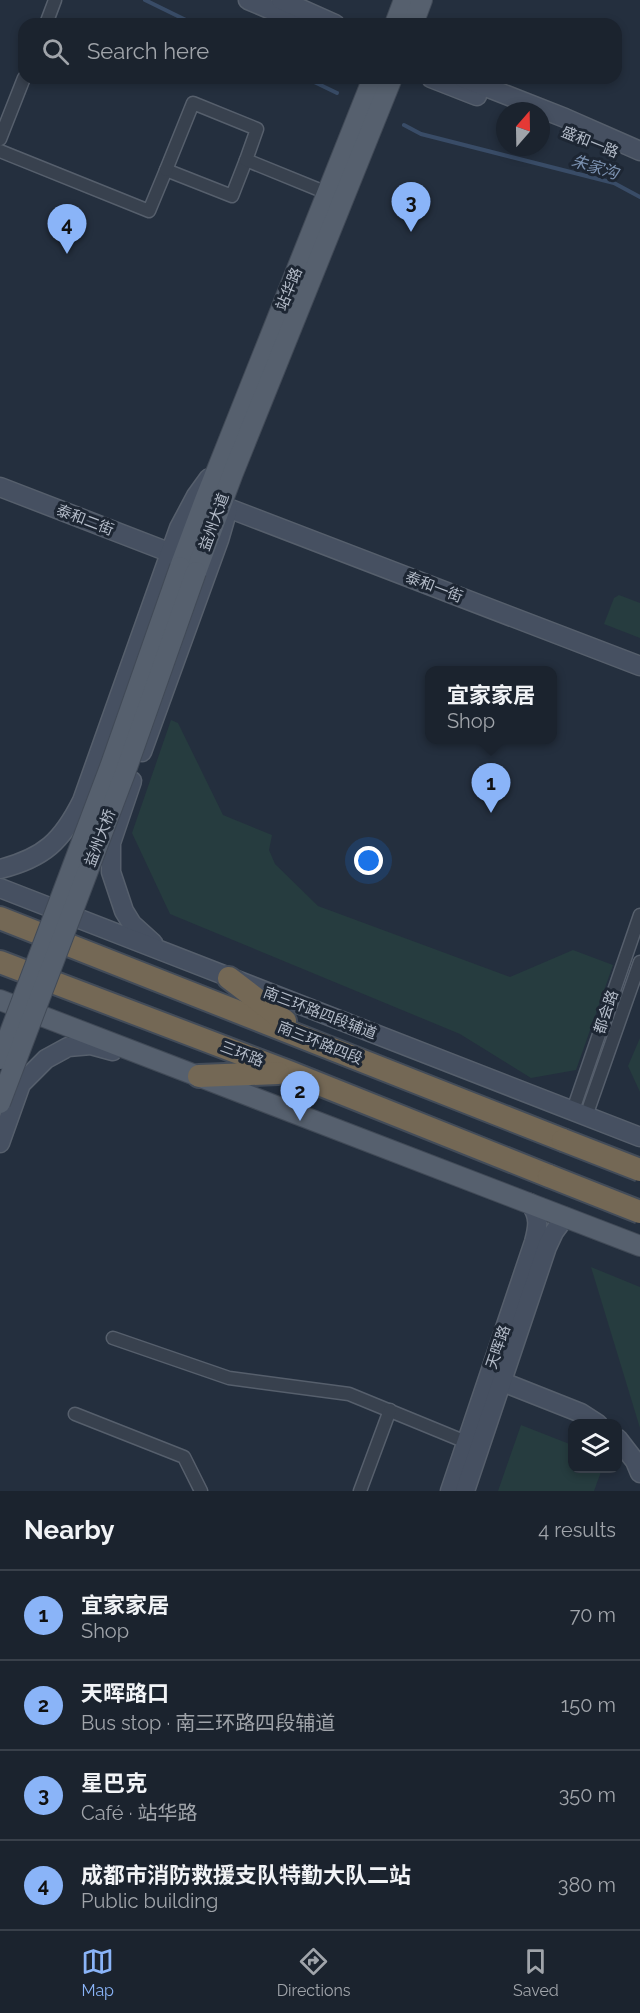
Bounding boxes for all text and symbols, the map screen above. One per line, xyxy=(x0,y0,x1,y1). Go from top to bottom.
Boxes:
search box xyxy=(18,18,622,84)
icon: search xyxy=(39,35,72,68)
text: Search here xyxy=(87,38,209,64)
north arrow xyxy=(496,102,550,156)
street label: 盛和一路 xyxy=(559,122,621,162)
water label: 朱家沟 xyxy=(569,151,623,184)
pin: 3 xyxy=(392,182,430,232)
pin: 4 xyxy=(48,204,86,254)
street label: 站华路 xyxy=(272,265,306,313)
street label: 益州大道 xyxy=(195,491,233,553)
street label: 泰和二街 xyxy=(54,501,116,539)
street label: 泰和一街 xyxy=(403,568,465,606)
popup xyxy=(425,666,557,744)
text: 宜家家居 xyxy=(447,682,535,708)
text: Shop xyxy=(447,709,495,733)
pin: 1 xyxy=(472,764,510,813)
street label: 益州大桥 xyxy=(81,807,119,869)
your location xyxy=(354,846,383,875)
street label: 南三环路四段辅道 xyxy=(261,983,379,1043)
street label: 都会路 xyxy=(590,988,622,1036)
street label: 南三环路四段 xyxy=(275,1018,365,1068)
street label: 三环路 xyxy=(218,1038,266,1070)
pin: 2 xyxy=(280,1072,320,1121)
street label: 天晖路 xyxy=(482,1323,514,1371)
map controls xyxy=(568,1419,622,1473)
button: layers xyxy=(568,1419,622,1473)
text: Nearby xyxy=(24,1515,114,1545)
text: 4 results xyxy=(538,1518,616,1542)
text: 宜家家居 xyxy=(81,1592,169,1618)
text: 1 xyxy=(39,1603,48,1627)
text: 70 m xyxy=(570,1603,616,1627)
text: Shop xyxy=(81,1619,129,1643)
text: 天晖路口 xyxy=(81,1680,169,1706)
text: 2 xyxy=(38,1693,49,1717)
text: 150 m xyxy=(561,1693,616,1717)
text: Bus stop · 南三环路四段辅道 xyxy=(81,1711,335,1735)
text: 星巴克 xyxy=(81,1770,147,1796)
text: 3 xyxy=(38,1783,49,1807)
text: 350 m xyxy=(559,1783,616,1807)
text: Café · 站华路 xyxy=(81,1801,198,1825)
text: 成都市消防救援支队特勤大队二站 xyxy=(81,1862,411,1888)
text: 4 xyxy=(38,1873,49,1897)
text: 380 m xyxy=(558,1873,616,1897)
text: Public building xyxy=(81,1889,218,1913)
tab: Map xyxy=(81,1945,114,2000)
tab: Directions xyxy=(277,1945,351,2000)
tab: Saved xyxy=(513,1945,559,2000)

